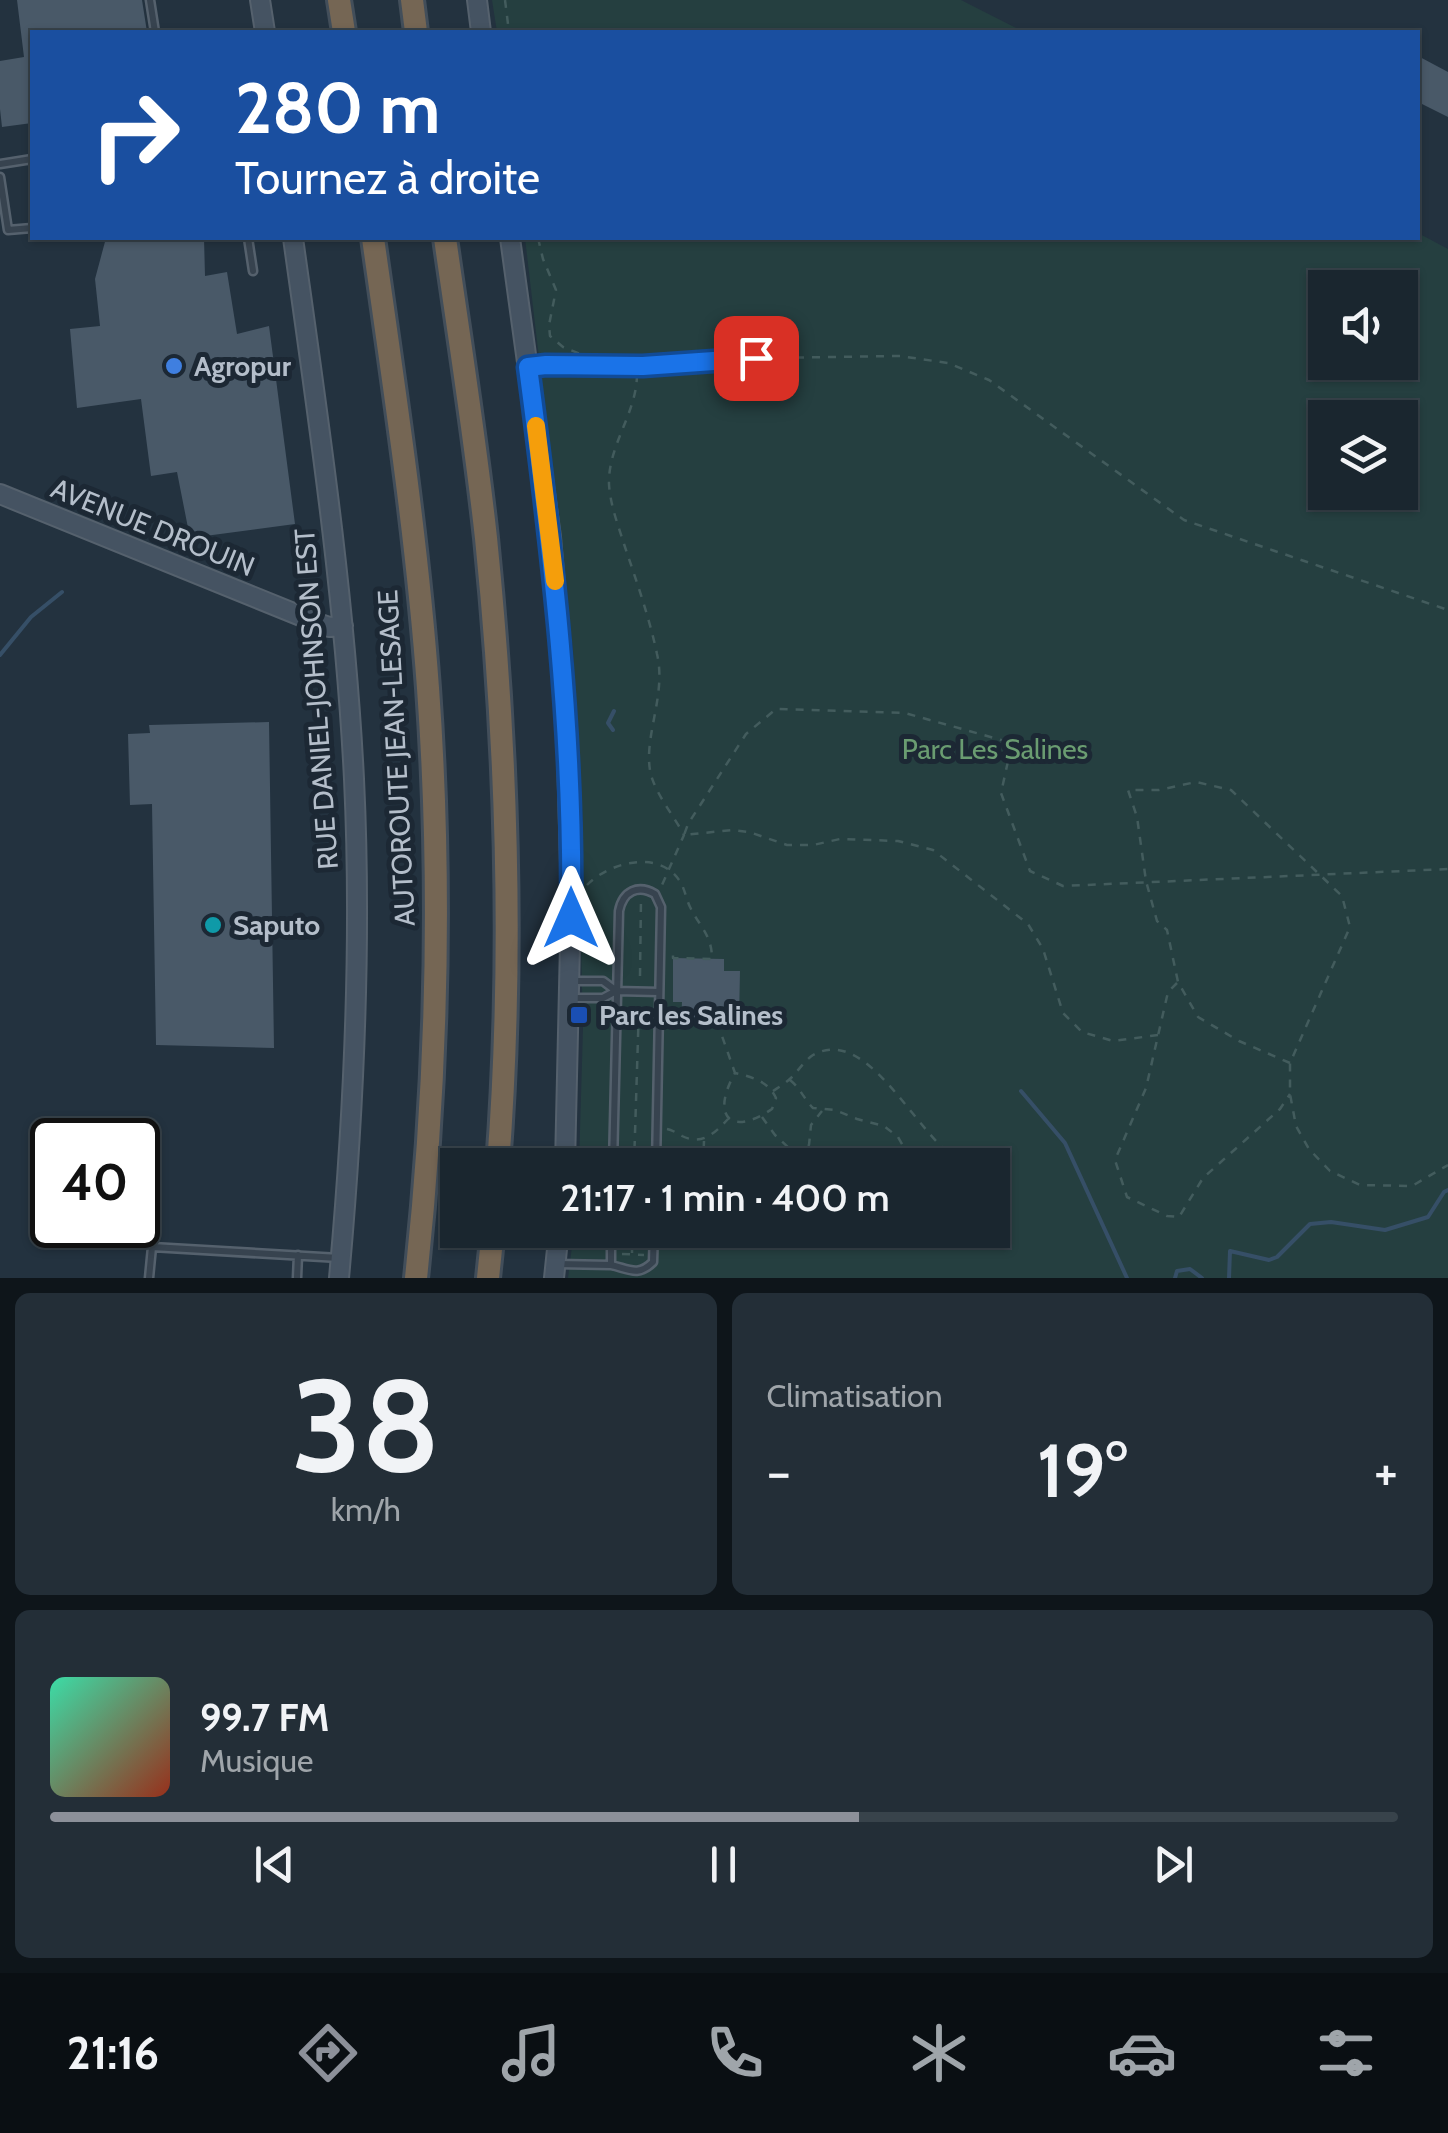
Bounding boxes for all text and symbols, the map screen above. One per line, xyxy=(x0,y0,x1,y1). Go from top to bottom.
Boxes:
text: 280 m xyxy=(235,65,440,151)
icon: right xyxy=(70,70,200,200)
text: Tournez à droite xyxy=(235,151,540,205)
map controls xyxy=(1308,270,1418,510)
button: sound xyxy=(1308,270,1418,380)
pin xyxy=(714,316,799,401)
icon: arrive xyxy=(729,331,784,386)
place label: Agropur xyxy=(194,349,292,383)
marker: Agropur xyxy=(163,355,185,377)
button: layers xyxy=(1308,400,1418,510)
street label: AVENUE DROUIN xyxy=(46,471,260,583)
street label: RUE DANIEL-JOHNSON EST xyxy=(287,527,345,871)
street label: AUTOROUTE JEAN-LESAGE xyxy=(370,589,422,927)
park label: Parc Les Salines xyxy=(902,732,1088,766)
position arrow xyxy=(519,866,623,970)
place label: Saputo xyxy=(233,908,320,942)
marker: Saputo xyxy=(202,914,224,936)
place label: Parc les Salines xyxy=(599,998,783,1032)
marker: Parc les Salines xyxy=(568,1004,590,1026)
speed limit sign: 40 xyxy=(30,1118,160,1248)
text: 21:17 · 1 min · 400 m xyxy=(560,1174,890,1221)
text: 38 xyxy=(291,1346,440,1504)
text: Climatisation xyxy=(767,1376,943,1415)
text: 19° xyxy=(1037,1425,1128,1516)
text: − xyxy=(767,1438,791,1505)
text: + xyxy=(1374,1438,1398,1505)
text: km/h xyxy=(331,1490,401,1529)
text: 99.7 FM xyxy=(200,1694,329,1741)
text: Musique xyxy=(200,1741,313,1780)
icon: previous xyxy=(247,1837,302,1892)
icon: pause xyxy=(696,1837,751,1892)
icon: next xyxy=(1146,1837,1201,1892)
icon: directions xyxy=(293,2018,363,2088)
icon: music xyxy=(496,2018,566,2088)
icon: phone xyxy=(700,2018,770,2088)
icon: climate xyxy=(904,2018,974,2088)
icon: car xyxy=(1107,2018,1177,2088)
icon: filters xyxy=(1311,2018,1381,2088)
text: 21:16 xyxy=(67,2026,159,2080)

